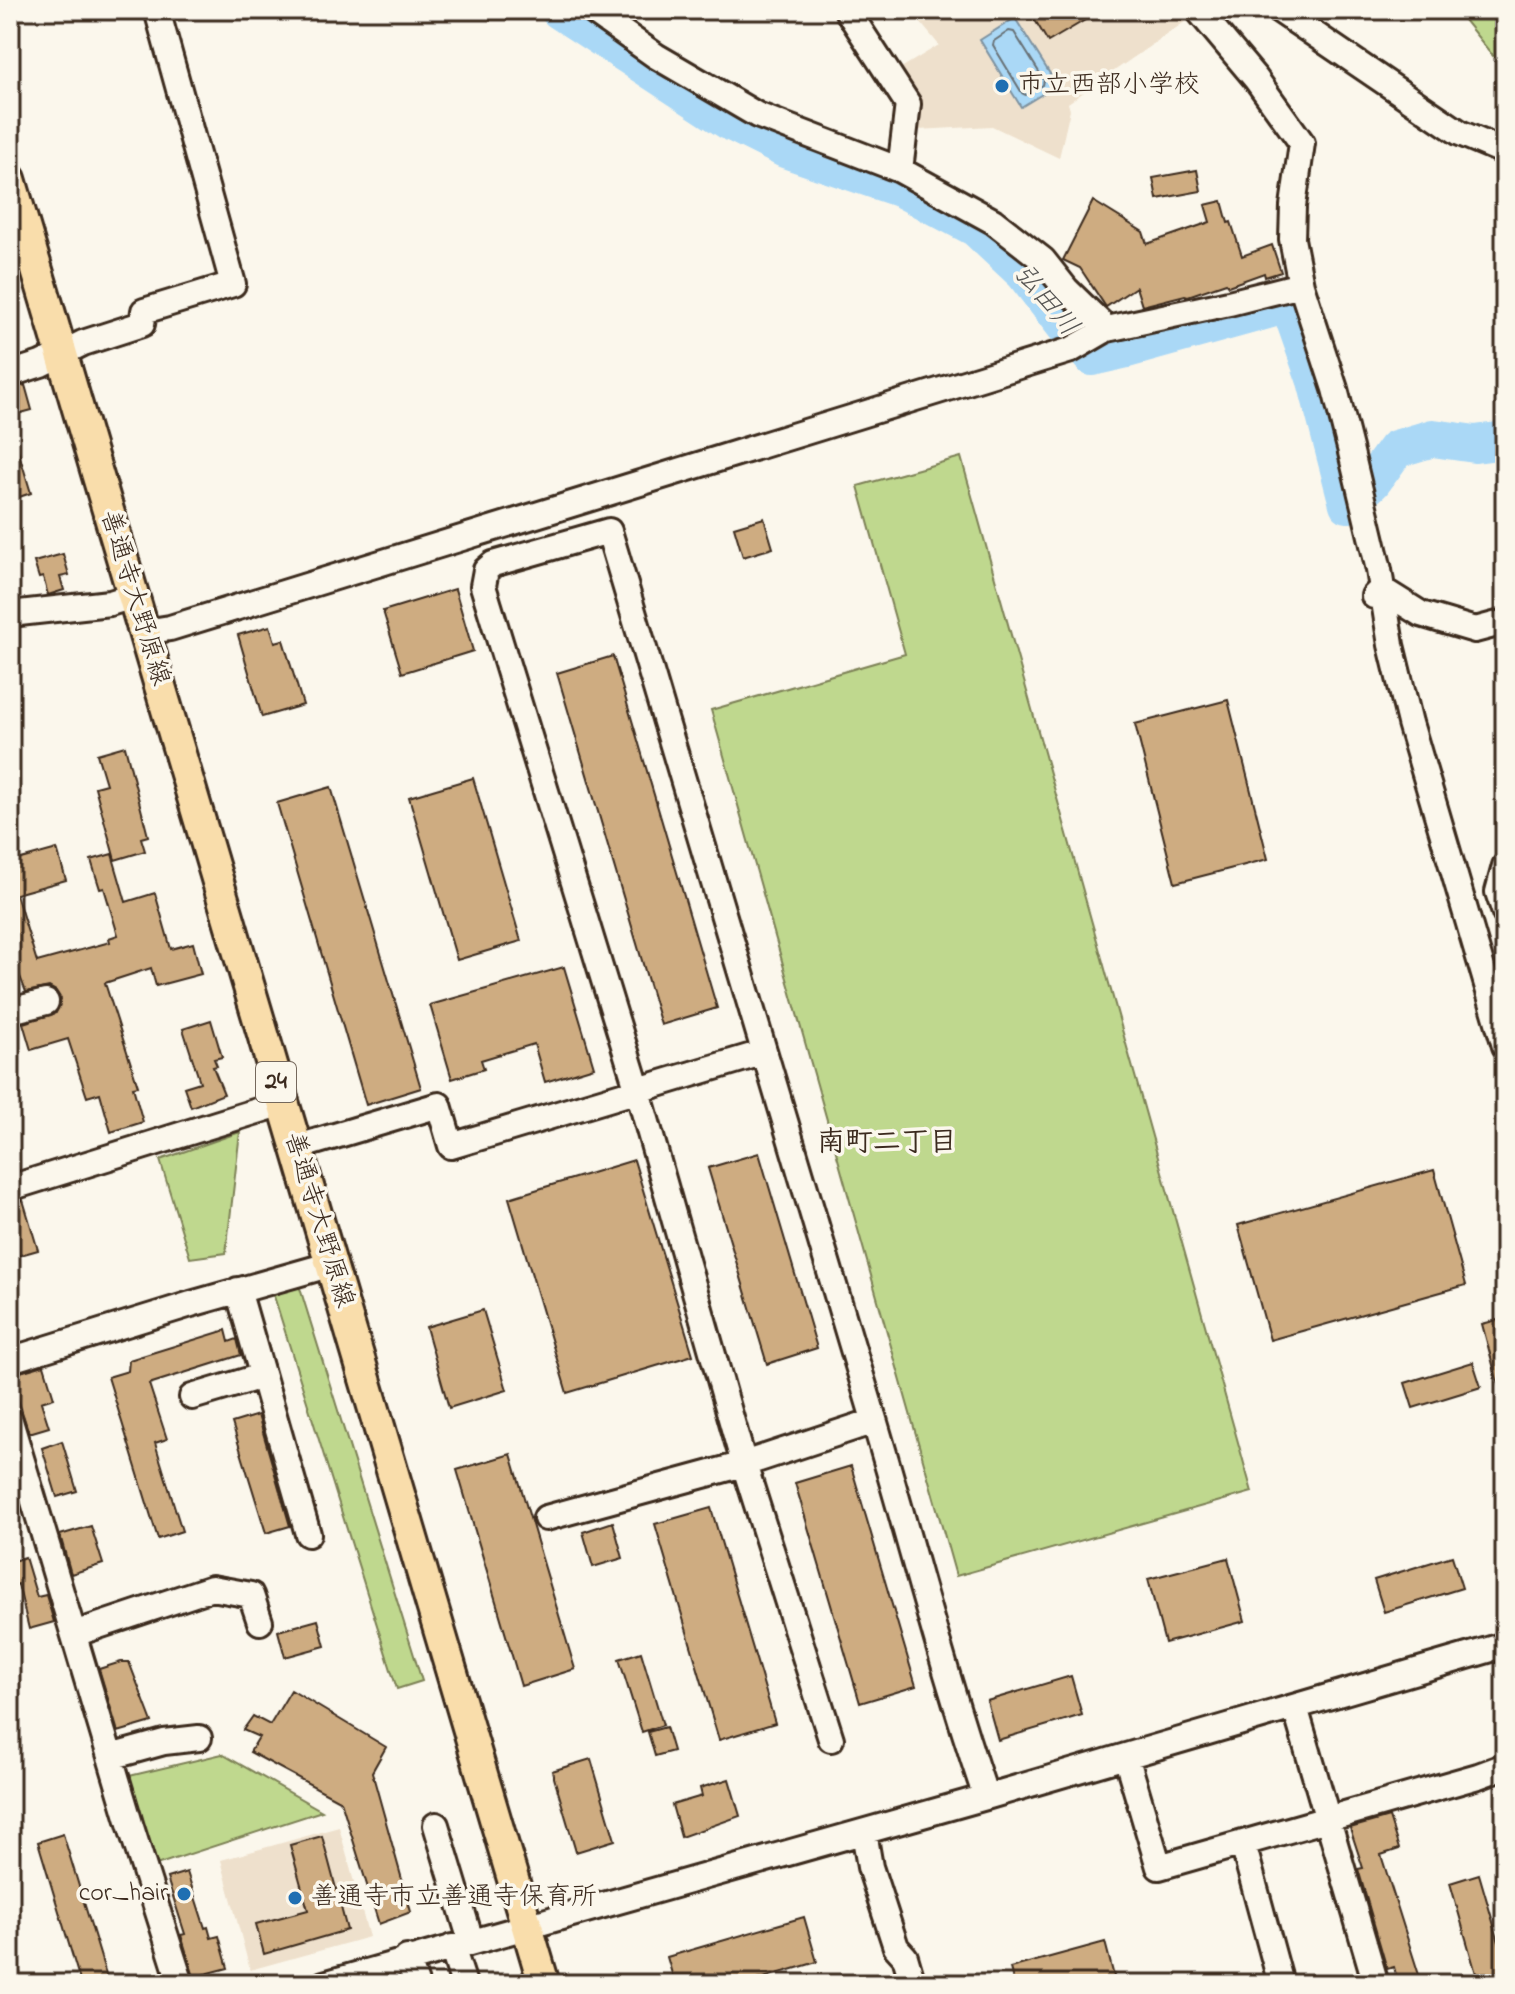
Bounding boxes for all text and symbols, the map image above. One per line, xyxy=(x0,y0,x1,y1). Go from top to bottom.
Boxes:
place label: 市立西部小学校 xyxy=(1018,67,1200,105)
marker: 市立西部小学校 xyxy=(993,77,1011,95)
water label: 弘田川 xyxy=(1002,256,1088,346)
street label: 善通寺大野原線 xyxy=(89,505,179,691)
road number: 24 xyxy=(256,1062,296,1102)
district label: 南町二丁目 xyxy=(817,1123,957,1164)
street label: 善通寺大野原線 xyxy=(273,1127,363,1313)
place label: cor_hair xyxy=(79,1875,169,1913)
place label: 善通寺市立善通寺保育所 xyxy=(311,1879,597,1917)
marker: cor_hair xyxy=(175,1885,193,1903)
marker: 善通寺市立善通寺保育所 xyxy=(286,1889,304,1907)

